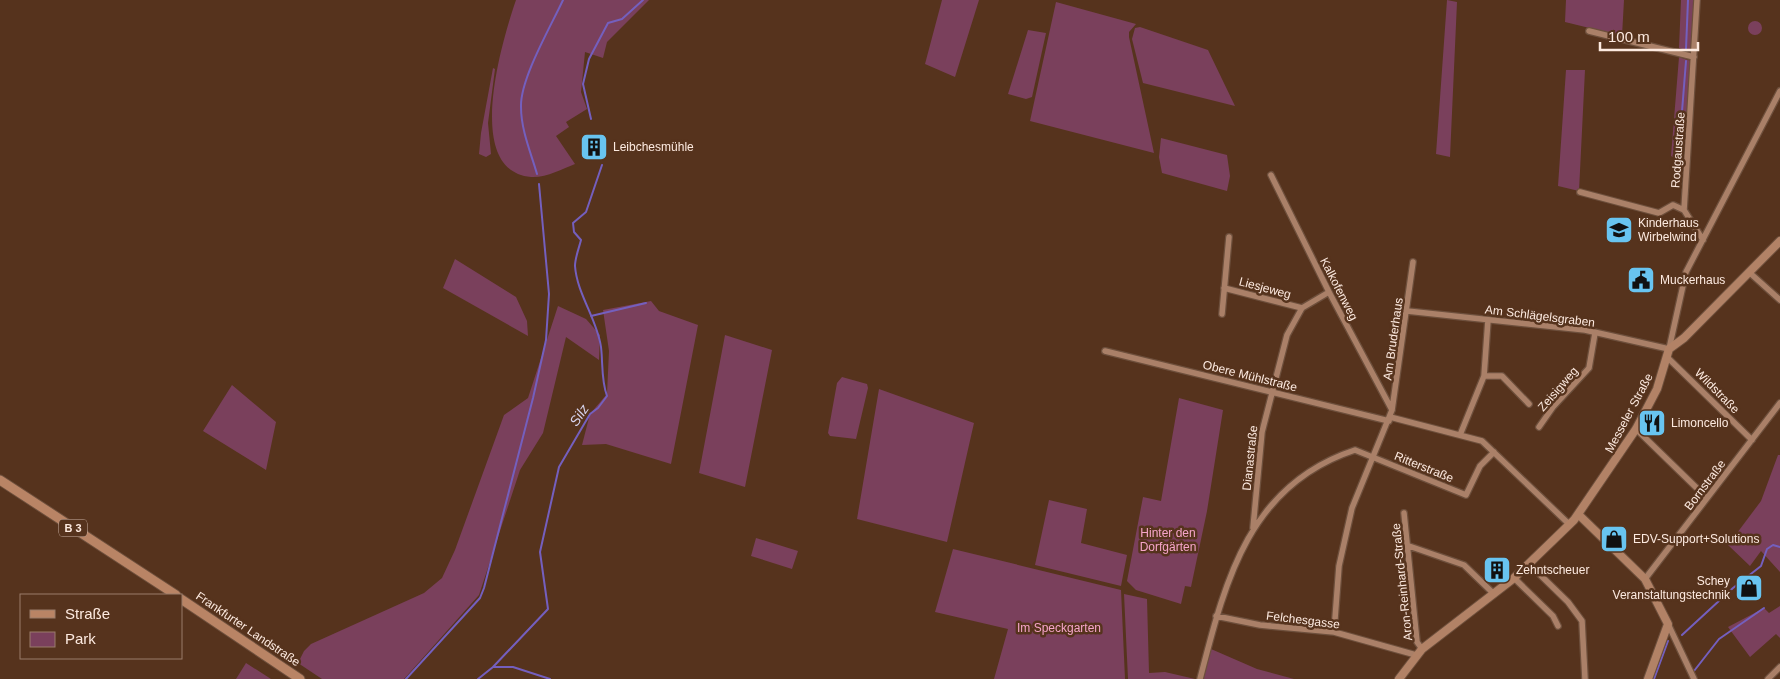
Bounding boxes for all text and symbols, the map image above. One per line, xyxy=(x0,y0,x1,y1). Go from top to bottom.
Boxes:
scale bar xyxy=(1600,20,1698,52)
text: 100 m xyxy=(1608,28,1650,45)
street label: Rodgaustraße xyxy=(1668,111,1688,188)
building icon: Leibchesmühle xyxy=(579,132,609,162)
place label: Leibchesmühle xyxy=(613,140,694,154)
school or university icon: Kinderhaus Wirbelwind xyxy=(1604,215,1634,245)
place label: Kinderhaus Wirbelwind xyxy=(1638,216,1699,244)
street label: Kalkofenweg xyxy=(1317,255,1361,323)
public building icon: Muckerhaus xyxy=(1626,265,1656,295)
place label: Muckerhaus xyxy=(1660,273,1725,287)
street label: Liesjeweg xyxy=(1237,274,1293,302)
street label: Am Bruderhaus xyxy=(1380,297,1406,381)
street label: Am Schlägelsgraben xyxy=(1484,302,1596,330)
street label: Obere Mühlstraße xyxy=(1201,358,1299,395)
street label: Zeisigweg xyxy=(1535,364,1581,414)
street label: Wildstraße xyxy=(1692,366,1742,416)
street label: Messeler Straße xyxy=(1602,371,1656,455)
water label: Silz xyxy=(566,401,592,429)
restaurant icon: Limoncello xyxy=(1637,408,1667,438)
place label: Limoncello xyxy=(1671,416,1729,430)
street label: Dianastraße xyxy=(1240,424,1260,491)
street label: Ritterstraße xyxy=(1392,449,1456,485)
street label: Bornstraße xyxy=(1682,457,1729,513)
road number: B 3 xyxy=(59,520,87,536)
street label: Aron-Reinhard-Straße xyxy=(1389,522,1415,641)
shop icon: EDV-Support+Solutions xyxy=(1599,524,1629,554)
park label: Hinter den Dorfgärten xyxy=(1140,526,1196,554)
place label: EDV-Support+Solutions xyxy=(1633,532,1759,546)
building icon: Zehntscheuer xyxy=(1482,555,1512,585)
place label: Zehntscheuer xyxy=(1516,563,1589,577)
shop icon: Schey Veranstaltungstechnik xyxy=(1734,573,1764,603)
place label: Schey Veranstaltungstechnik xyxy=(1613,574,1731,602)
street label: Frankfurter Landstraße xyxy=(193,589,303,669)
legend xyxy=(20,594,182,659)
text: Straße xyxy=(65,605,110,622)
street label: Felchesgasse xyxy=(1265,609,1341,631)
park label: Im Speckgarten xyxy=(1017,621,1101,635)
text: Park xyxy=(65,630,96,647)

